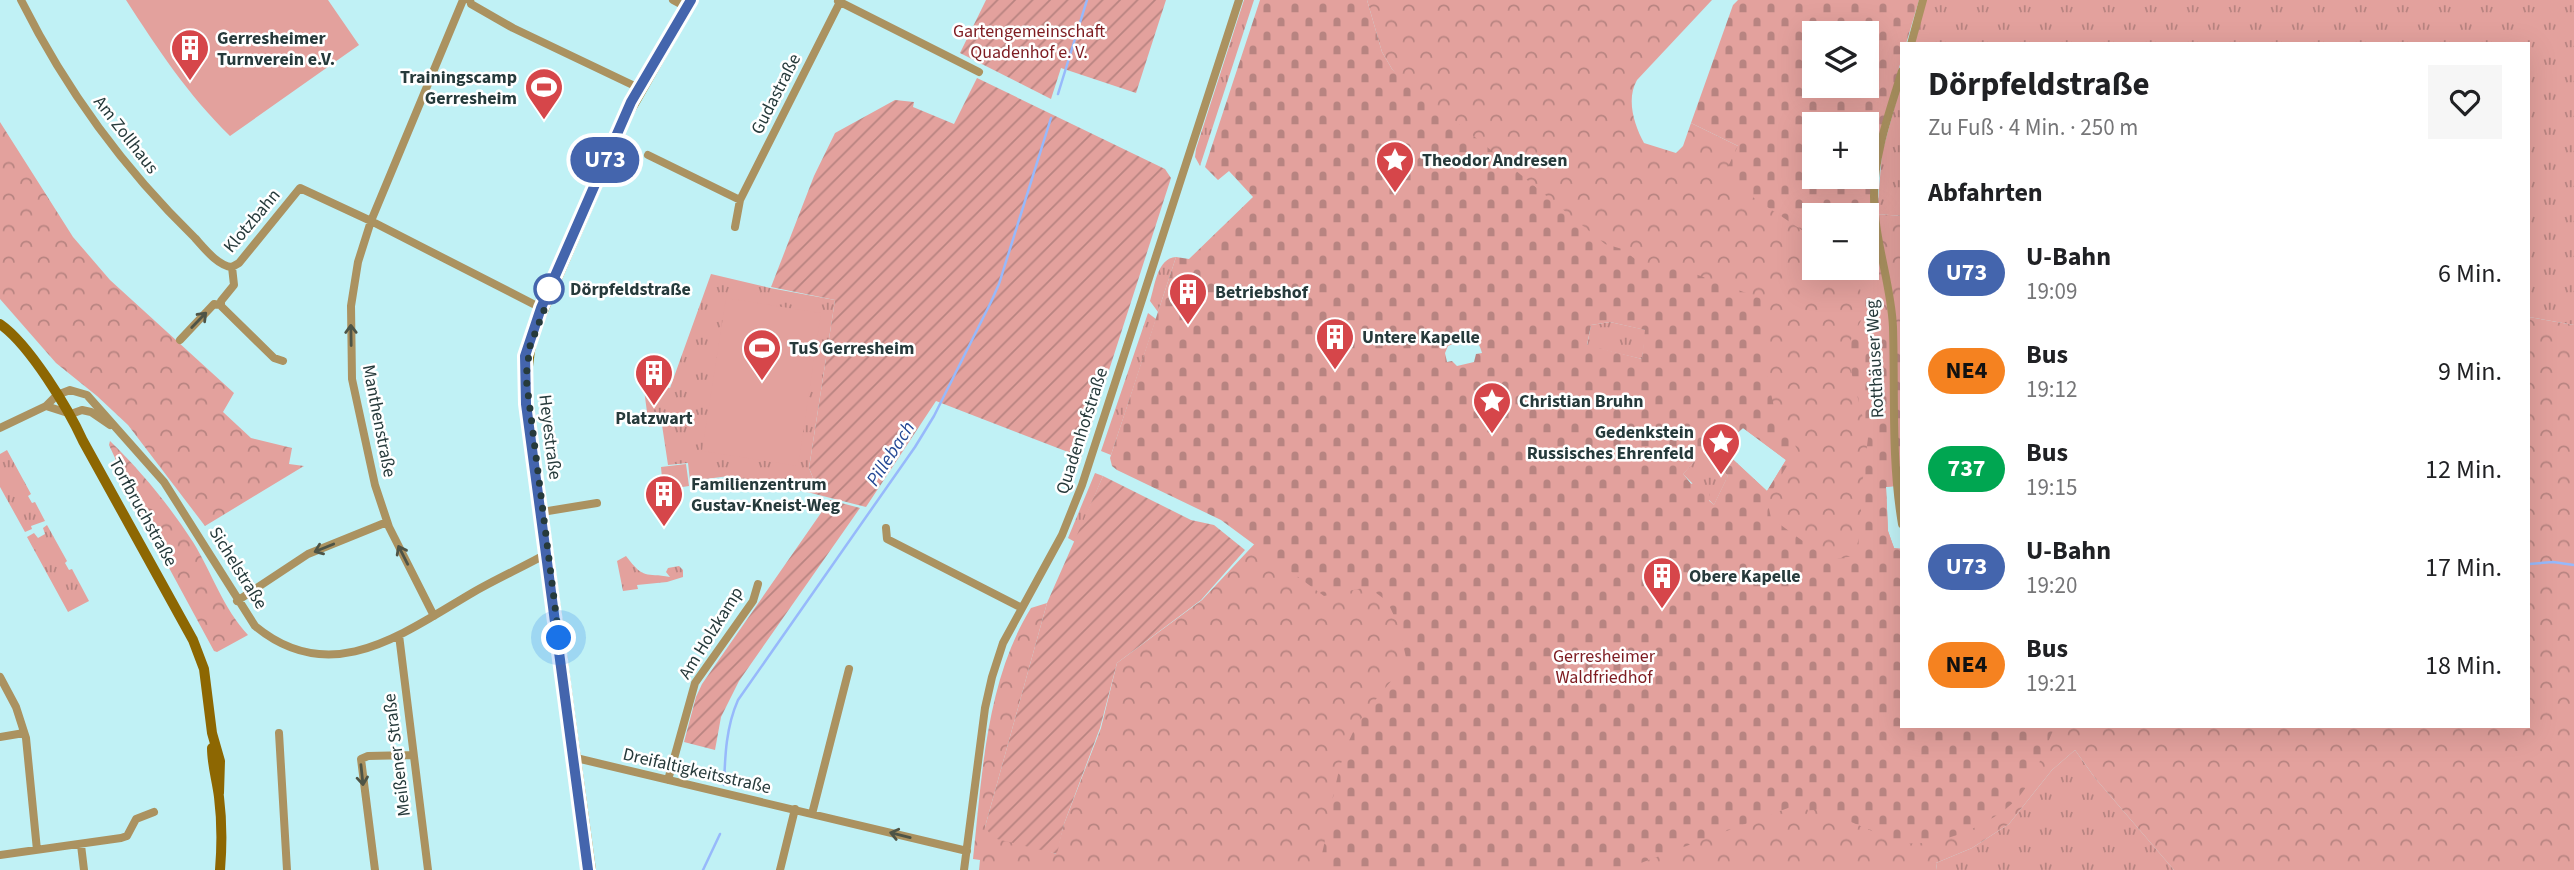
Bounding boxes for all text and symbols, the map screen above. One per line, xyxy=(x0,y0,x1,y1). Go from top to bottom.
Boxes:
park label: Gartengemeinschaft Quadenhof e. V. xyxy=(953,19,1105,65)
map controls xyxy=(1802,21,1879,280)
button: layers xyxy=(1802,21,1879,98)
place label: Gerresheimer Turnverein e.V. xyxy=(217,26,335,72)
building icon: Gerresheimer Turnverein e.V. xyxy=(169,27,211,82)
street label: Gudastraße xyxy=(745,49,807,139)
text: Dörpfeldstraße xyxy=(1928,61,2150,108)
place label: Trainingscamp Gerresheim xyxy=(400,65,517,111)
button: heart xyxy=(2428,65,2502,139)
sports icon: Trainingscamp Gerresheim xyxy=(523,66,565,121)
street label: Am Zollhaus xyxy=(88,91,164,179)
text: Zu Fuß · 4 Min. · 250 m xyxy=(1928,111,2138,144)
button: + xyxy=(1802,112,1879,189)
line badge: U73 xyxy=(565,137,645,183)
place icon: Theodor Andresen xyxy=(1374,139,1416,194)
text: U73 xyxy=(584,142,626,177)
place label: Theodor Andresen xyxy=(1422,148,1568,173)
text: Abfahrten xyxy=(1928,174,2043,211)
street label: Klotzbahn xyxy=(218,184,286,258)
button: − xyxy=(1802,203,1879,280)
text: U-Bahn xyxy=(2026,238,2111,275)
text: U73 xyxy=(1946,255,1987,290)
text: 6 Min. xyxy=(2438,255,2502,292)
building icon: Betriebshof xyxy=(1167,271,1209,326)
marker: Dörpfeldstraße xyxy=(534,274,564,304)
text: 19:09 xyxy=(2026,275,2077,308)
place label: Dörpfeldstraße xyxy=(570,277,691,302)
place label: Betriebshof xyxy=(1215,280,1309,305)
street label: Rotthäuser Weg xyxy=(1859,299,1891,419)
one-way arrow xyxy=(191,312,208,329)
building icon: Untere Kapelle xyxy=(1314,316,1356,371)
one-way arrow xyxy=(344,324,357,347)
place label: Untere Kapelle xyxy=(1362,325,1480,350)
sports icon: TuS Gerresheim xyxy=(741,327,783,382)
place label: TuS Gerresheim xyxy=(789,336,914,361)
text: Bus xyxy=(2026,336,2068,373)
building icon: Platzwart xyxy=(633,352,675,407)
text: NE4 xyxy=(1946,353,1987,388)
text: 9 Min. xyxy=(2438,353,2502,390)
street label: Manthenstraße xyxy=(356,363,402,479)
street label: Quadenhofstraße xyxy=(1050,364,1114,498)
text: 19:12 xyxy=(2026,373,2077,406)
place icon: Christian Bruhn xyxy=(1471,380,1513,435)
place label: Christian Bruhn xyxy=(1519,389,1644,414)
street label: Heyestraße xyxy=(532,393,568,481)
place label: Platzwart xyxy=(615,406,693,431)
water label: Pillebach xyxy=(860,416,922,492)
place label: Gedenkstein Russisches Ehrenfeld xyxy=(1527,420,1694,466)
place icon: Gedenkstein Russisches Ehrenfeld xyxy=(1700,421,1742,476)
text: Bus xyxy=(2026,434,2068,471)
text: 737 xyxy=(1947,451,1986,486)
text: 12 Min. xyxy=(2425,451,2502,488)
street label: Torfbruchstraße xyxy=(103,453,183,571)
text: 19:15 xyxy=(2026,471,2077,504)
place label: Familienzentrum Gustav-Kneist-Weg xyxy=(691,472,840,518)
building icon: Familienzentrum Gustav-Kneist-Weg xyxy=(643,473,685,528)
street label: Sichelstraße xyxy=(203,522,273,614)
text: U-Bahn xyxy=(2026,532,2111,569)
one-way arrow xyxy=(313,542,335,555)
one-way arrow xyxy=(395,545,409,566)
text: U73 xyxy=(1946,549,1987,584)
text: 17 Min. xyxy=(2425,549,2502,586)
building icon: Obere Kapelle xyxy=(1641,555,1683,610)
place label: Obere Kapelle xyxy=(1689,564,1801,589)
text: 19:20 xyxy=(2026,569,2077,602)
street label: Am Holzkamp xyxy=(673,582,749,684)
your location xyxy=(541,620,576,655)
text: Bus xyxy=(2026,630,2068,667)
park label: Gerresheimer Waldfriedhof xyxy=(1553,644,1656,690)
text: NE4 xyxy=(1946,647,1987,682)
text: 18 Min. xyxy=(2425,647,2502,684)
text: 19:21 xyxy=(2026,667,2077,700)
street label: Meißener Straße xyxy=(377,692,417,818)
street label: Dreifaltigkeitsstraße xyxy=(620,742,774,800)
one-way arrow xyxy=(355,763,368,786)
one-way arrow xyxy=(890,828,912,841)

